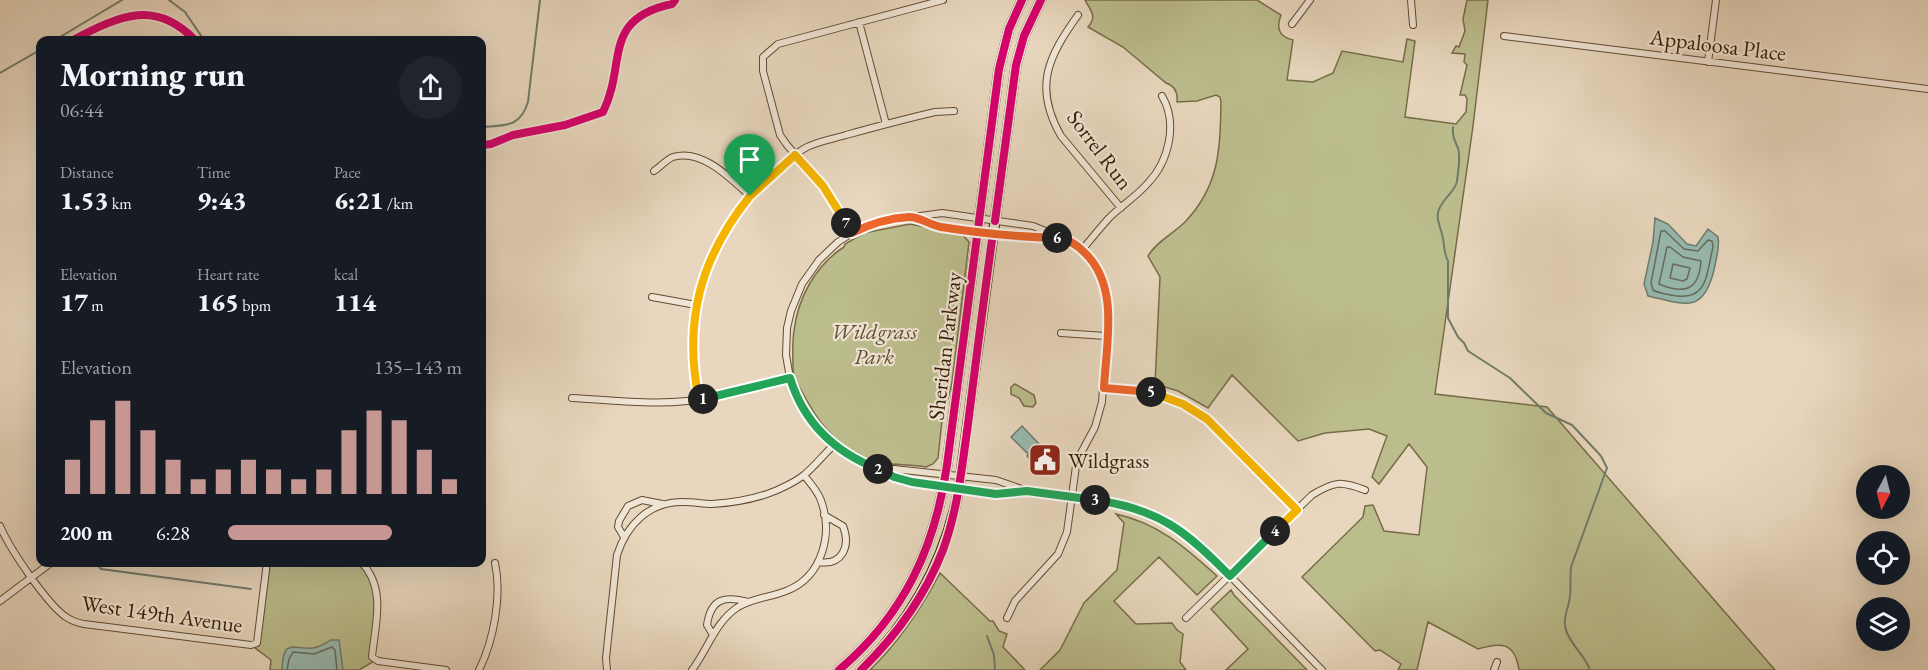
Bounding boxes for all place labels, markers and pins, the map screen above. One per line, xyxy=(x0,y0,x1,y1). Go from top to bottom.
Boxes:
pin xyxy=(724,134,775,196)
pin: 7 xyxy=(831,208,861,238)
pin: 6 xyxy=(1042,223,1072,253)
pin: 5 xyxy=(1136,377,1166,407)
pin: 1 xyxy=(688,384,718,414)
public building icon: Wildgrass xyxy=(1027,442,1063,478)
place label: Wildgrass xyxy=(1068,446,1149,475)
pin: 2 xyxy=(863,454,893,484)
pin: 3 xyxy=(1080,485,1110,515)
pin: 4 xyxy=(1260,516,1290,546)

